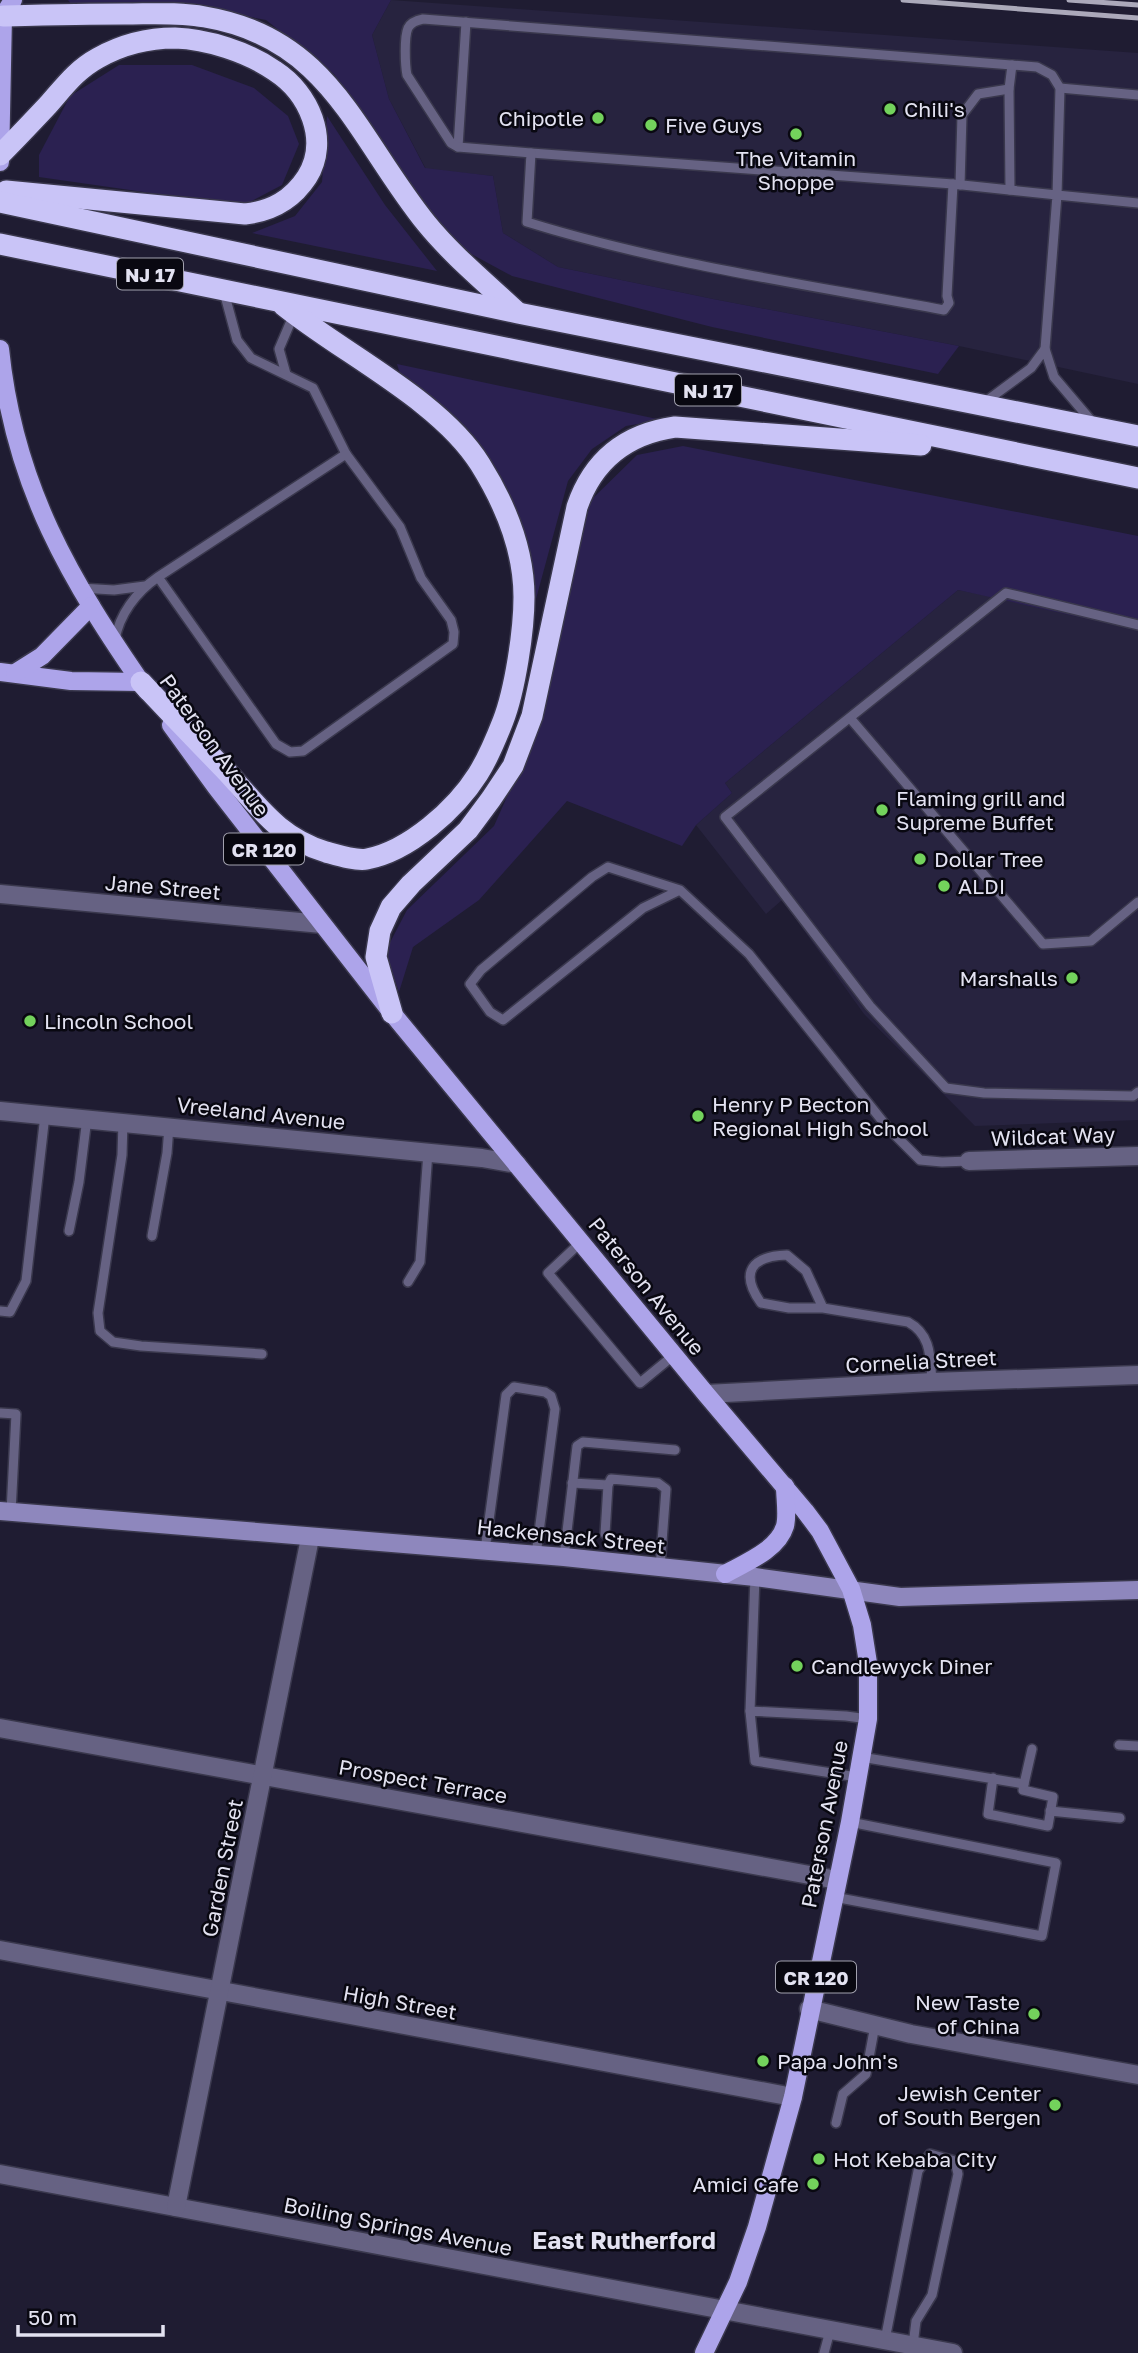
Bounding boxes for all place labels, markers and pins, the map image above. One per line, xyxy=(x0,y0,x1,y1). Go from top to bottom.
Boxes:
place label: Chili's xyxy=(904,96,965,122)
marker: Chili's xyxy=(882,101,898,117)
place label: Chipotle xyxy=(499,105,584,131)
marker: Chipotle xyxy=(590,110,606,126)
place label: Five Guys xyxy=(665,112,762,138)
marker: Five Guys xyxy=(643,117,659,133)
marker: The Vitamin Shoppe xyxy=(788,126,804,142)
place label: The Vitamin Shoppe xyxy=(736,145,856,195)
place label: Flaming grill and Supreme Buffet xyxy=(896,785,1066,835)
marker: Flaming grill and Supreme Buffet xyxy=(874,802,890,818)
place label: Dollar Tree xyxy=(934,846,1044,872)
marker: Dollar Tree xyxy=(912,851,928,867)
place label: ALDI xyxy=(958,873,1005,899)
marker: ALDI xyxy=(936,878,952,894)
place label: Marshalls xyxy=(959,965,1058,991)
marker: Marshalls xyxy=(1064,970,1080,986)
place label: Lincoln School xyxy=(44,1008,193,1034)
marker: Lincoln School xyxy=(22,1013,38,1029)
place label: Henry P Becton Regional High School xyxy=(712,1091,929,1141)
marker: Henry P Becton Regional High School xyxy=(690,1108,706,1124)
place label: Candlewyck Diner xyxy=(811,1653,992,1679)
marker: Candlewyck Diner xyxy=(789,1658,805,1674)
place label: New Taste of China xyxy=(915,1989,1020,2039)
marker: New Taste of China xyxy=(1026,2006,1042,2022)
place label: Papa John's xyxy=(777,2048,898,2074)
marker: Papa John's xyxy=(755,2053,771,2069)
place label: Jewish Center of South Bergen xyxy=(878,2080,1041,2130)
marker: Jewish Center of South Bergen xyxy=(1047,2097,1063,2113)
place label: Hot Kebaba City xyxy=(833,2146,997,2172)
marker: Hot Kebaba City xyxy=(811,2151,827,2167)
place label: Amici Cafe xyxy=(693,2171,799,2197)
marker: Amici Cafe xyxy=(805,2176,821,2192)

